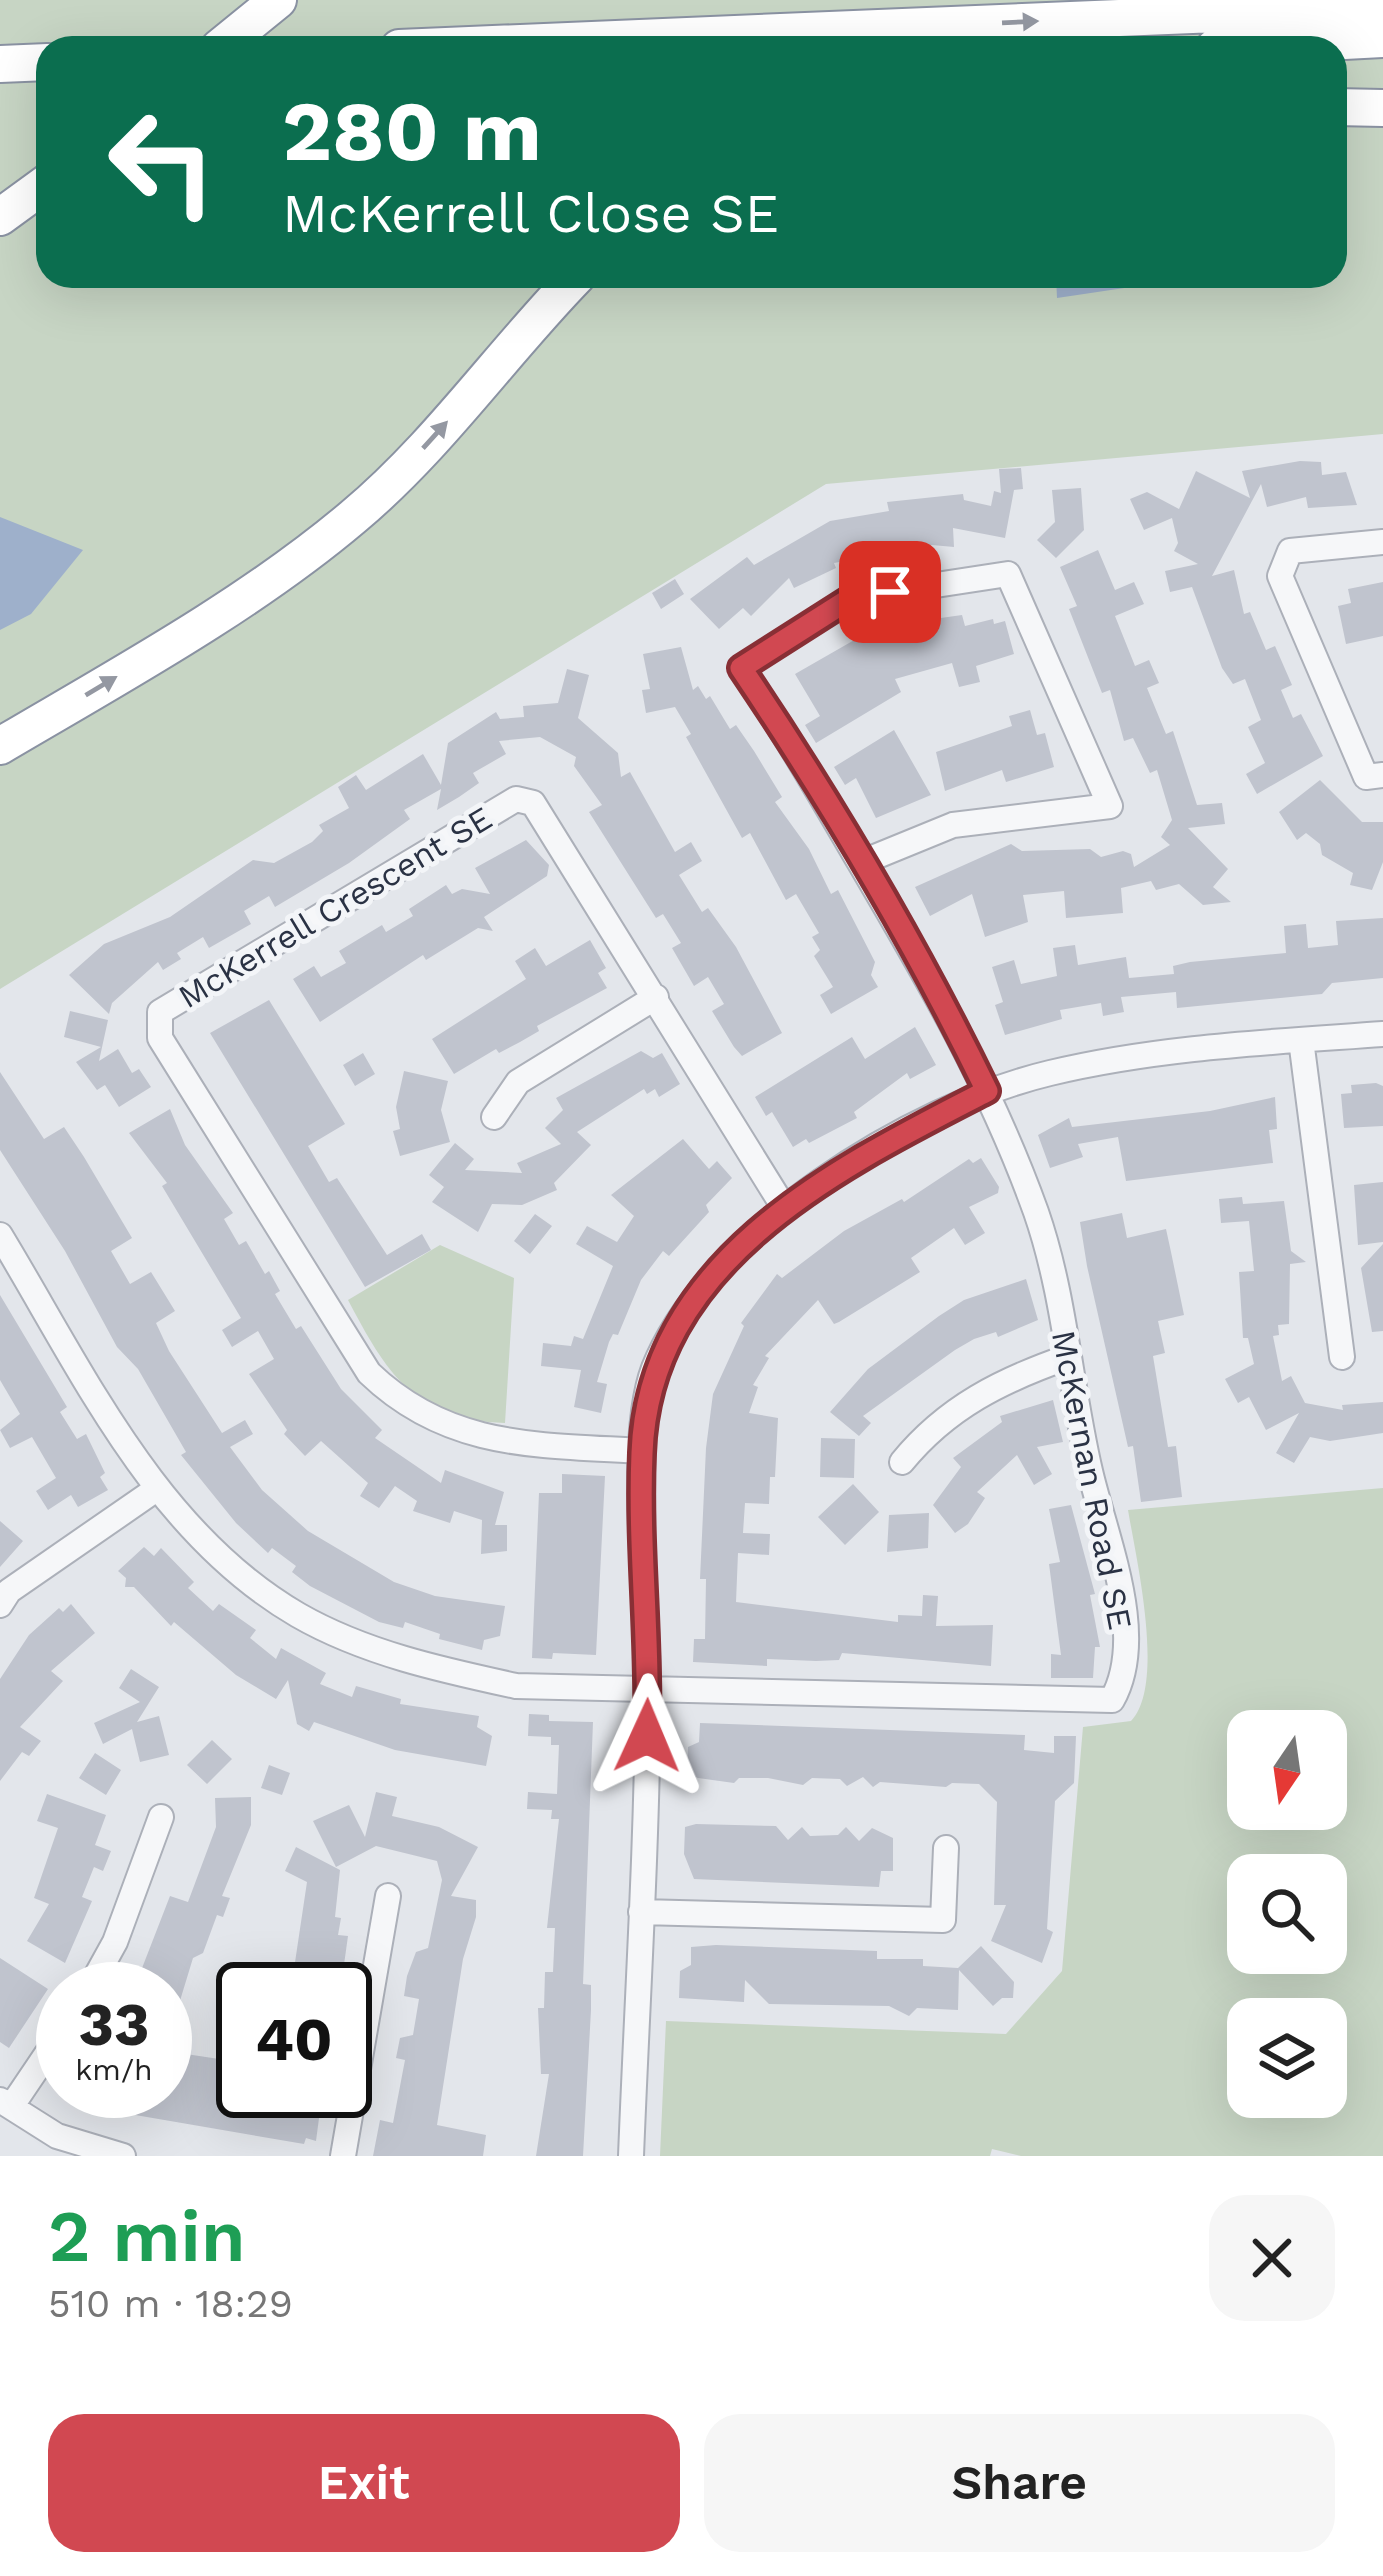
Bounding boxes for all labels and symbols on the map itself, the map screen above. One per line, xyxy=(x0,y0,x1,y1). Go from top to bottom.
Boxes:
one-way arrow xyxy=(1002,12,1040,31)
one-way arrow xyxy=(421,420,448,449)
pin xyxy=(839,541,941,643)
one-way arrow xyxy=(84,677,118,698)
street label: McKerrell Crescent SE xyxy=(171,798,499,1016)
street label: McKernan Road SE xyxy=(1044,1327,1140,1633)
position arrow xyxy=(584,1673,710,1799)
north arrow xyxy=(1227,1710,1347,1830)
speed limit sign: 40 xyxy=(216,1962,372,2118)

